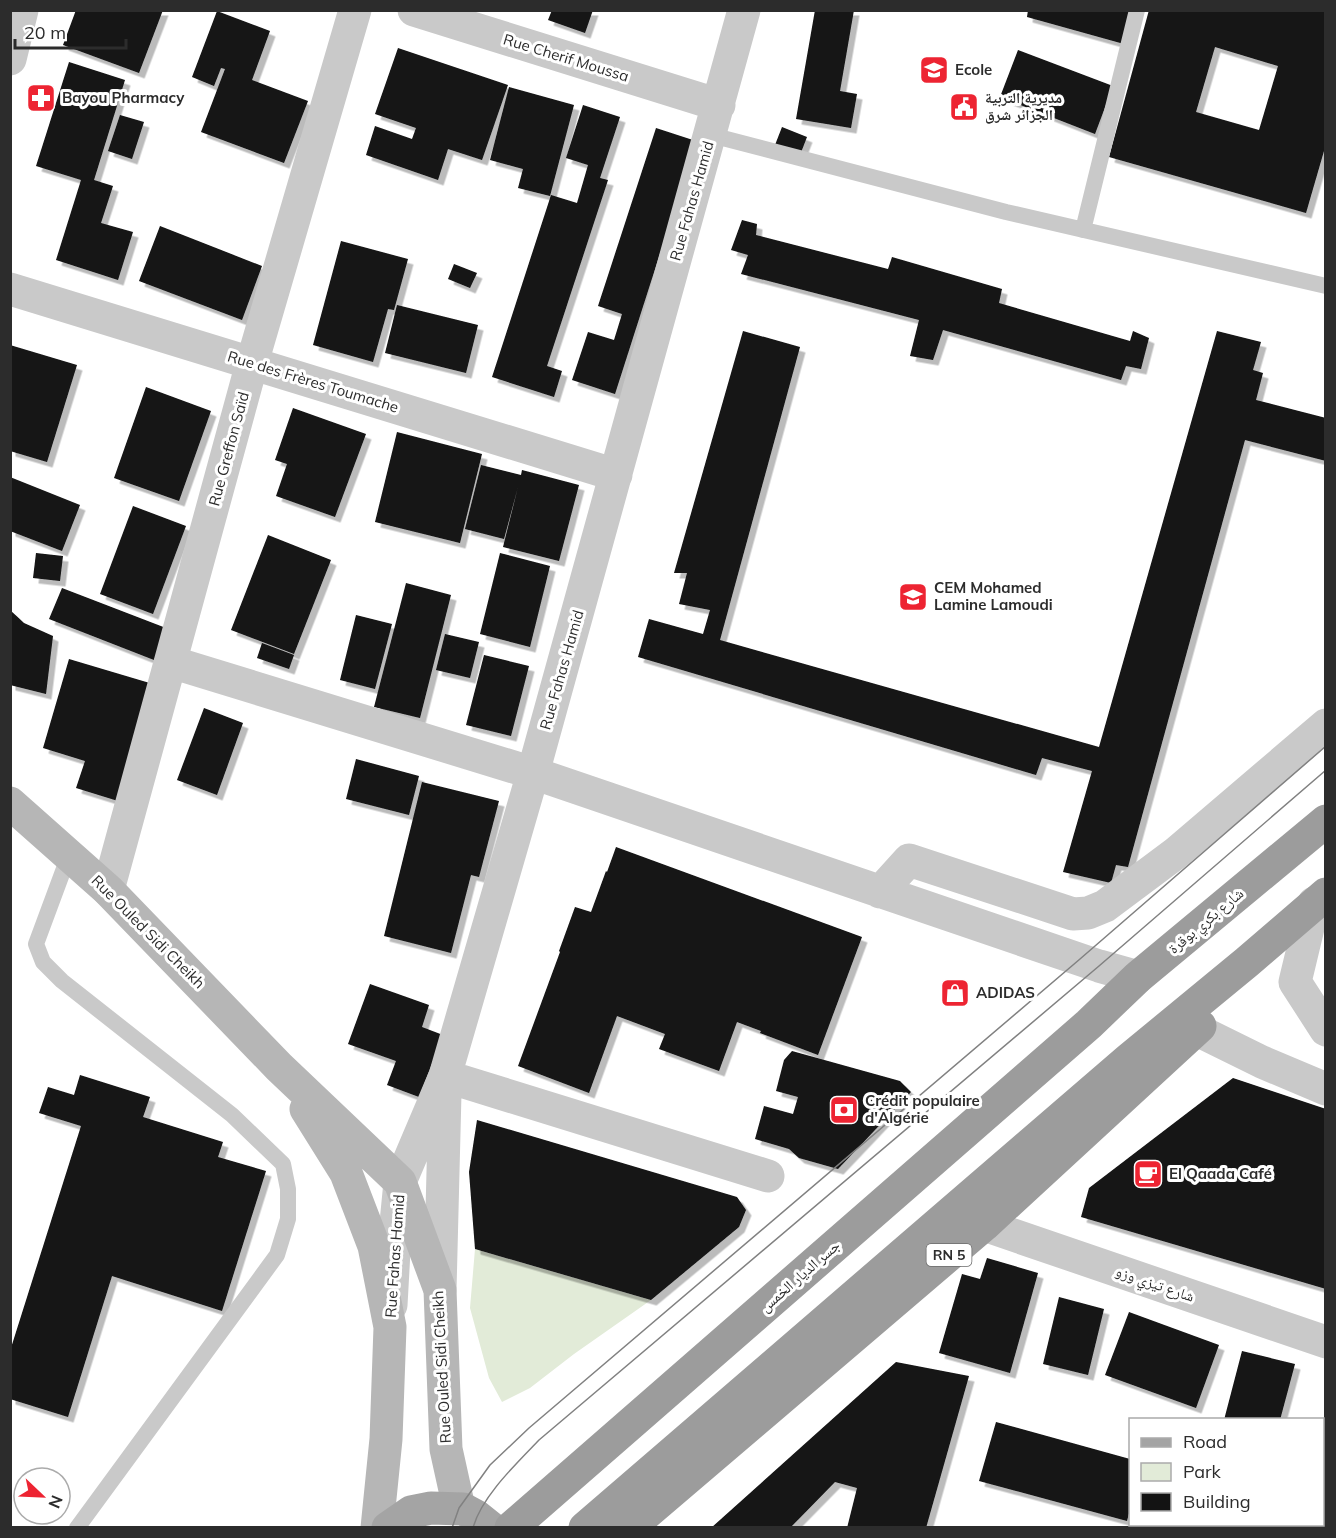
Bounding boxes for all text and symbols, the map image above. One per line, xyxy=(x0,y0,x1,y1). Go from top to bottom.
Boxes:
scale bar xyxy=(15,12,126,50)
text: 20 m xyxy=(24,21,66,44)
street label: Rue Cherif Moussa xyxy=(501,29,631,86)
school or university icon: Ecole xyxy=(918,54,950,86)
place label: Ecole xyxy=(955,60,992,79)
pharmacy icon: Bayou Pharmacy xyxy=(25,82,57,114)
place label: Bayou Pharmacy xyxy=(62,88,185,107)
place label: مديرية التربية الجزائر شرق xyxy=(985,88,1062,124)
public building icon: مديرية التربية الجزائر شرق xyxy=(948,91,980,123)
street label: Rue Fahas Hamid xyxy=(665,139,718,263)
street label: Rue des Frères Toumache xyxy=(225,346,401,417)
street label: Rue Greffon Saïd xyxy=(204,390,253,508)
place label: CEM Mohamed Lamine Lamoudi xyxy=(934,578,1053,614)
school or university icon: CEM Mohamed Lamine Lamoudi xyxy=(897,581,929,613)
street label: Rue Fahas Hamid xyxy=(535,608,588,732)
street label: Rue Ouled Sidi Cheikh xyxy=(88,871,209,992)
street label: شارع بكري بوقرة xyxy=(1164,884,1249,960)
shop icon: ADIDAS xyxy=(939,977,971,1009)
place label: ADIDAS xyxy=(976,983,1035,1002)
place label: Crédit populaire d'Algérie xyxy=(865,1091,980,1127)
bank icon: Crédit populaire d'Algérie xyxy=(828,1094,860,1126)
cafe icon: El Qaada Café xyxy=(1132,1158,1164,1190)
place label: El Qaada Café xyxy=(1169,1164,1272,1183)
street label: Rue Fahas Hamid xyxy=(381,1194,408,1318)
street label: جسر الديار الخمس xyxy=(756,1235,845,1316)
road number: RN 5 xyxy=(926,1244,972,1266)
street label: شارع تيزي وزو xyxy=(1112,1261,1197,1309)
street label: Rue Ouled Sidi Cheikh xyxy=(428,1290,455,1444)
legend xyxy=(1129,1418,1324,1526)
text: Road xyxy=(1183,1430,1227,1453)
text: Park xyxy=(1183,1460,1222,1483)
north arrow xyxy=(12,1466,72,1526)
text: Building xyxy=(1183,1490,1251,1513)
text: N xyxy=(44,1492,67,1511)

